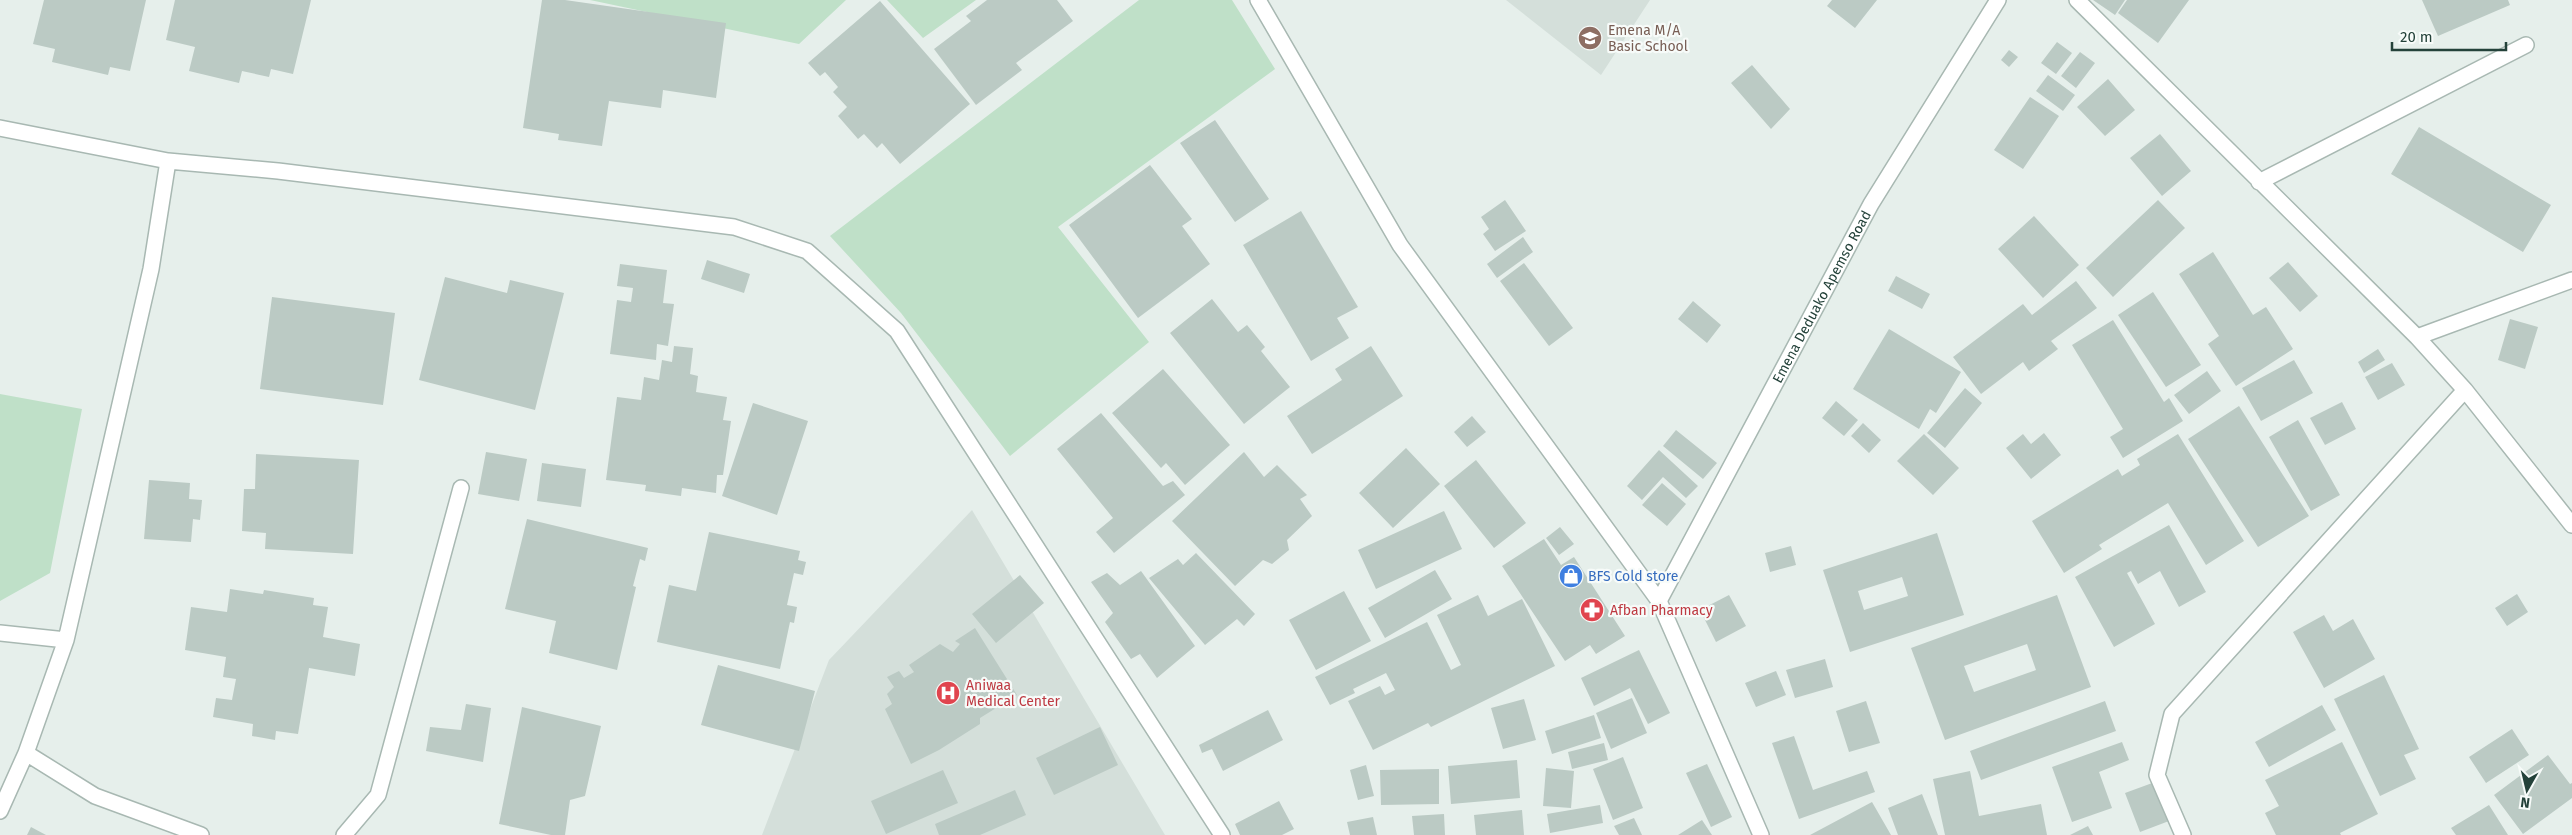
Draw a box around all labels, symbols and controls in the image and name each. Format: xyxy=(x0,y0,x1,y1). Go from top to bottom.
scale bar xyxy=(2392,20,2506,52)
place label: Emena M/A Basic School xyxy=(1608,22,1688,55)
school or university icon: Emena M/A Basic School xyxy=(1577,25,1603,51)
text: 20 m xyxy=(2400,28,2433,46)
street label: Emena Deduako Apemso Road xyxy=(1769,207,1874,386)
shop icon: BFS Cold store xyxy=(1558,563,1584,589)
place label: BFS Cold store xyxy=(1588,568,1678,585)
pharmacy icon: Afban Pharmacy xyxy=(1579,597,1605,623)
place label: Afban Pharmacy xyxy=(1610,602,1713,619)
place label: Aniwaa Medical Center xyxy=(966,677,1061,710)
hospital icon: Aniwaa Medical Center xyxy=(935,680,961,706)
north arrow xyxy=(2502,765,2552,815)
text: N xyxy=(2519,793,2531,811)

